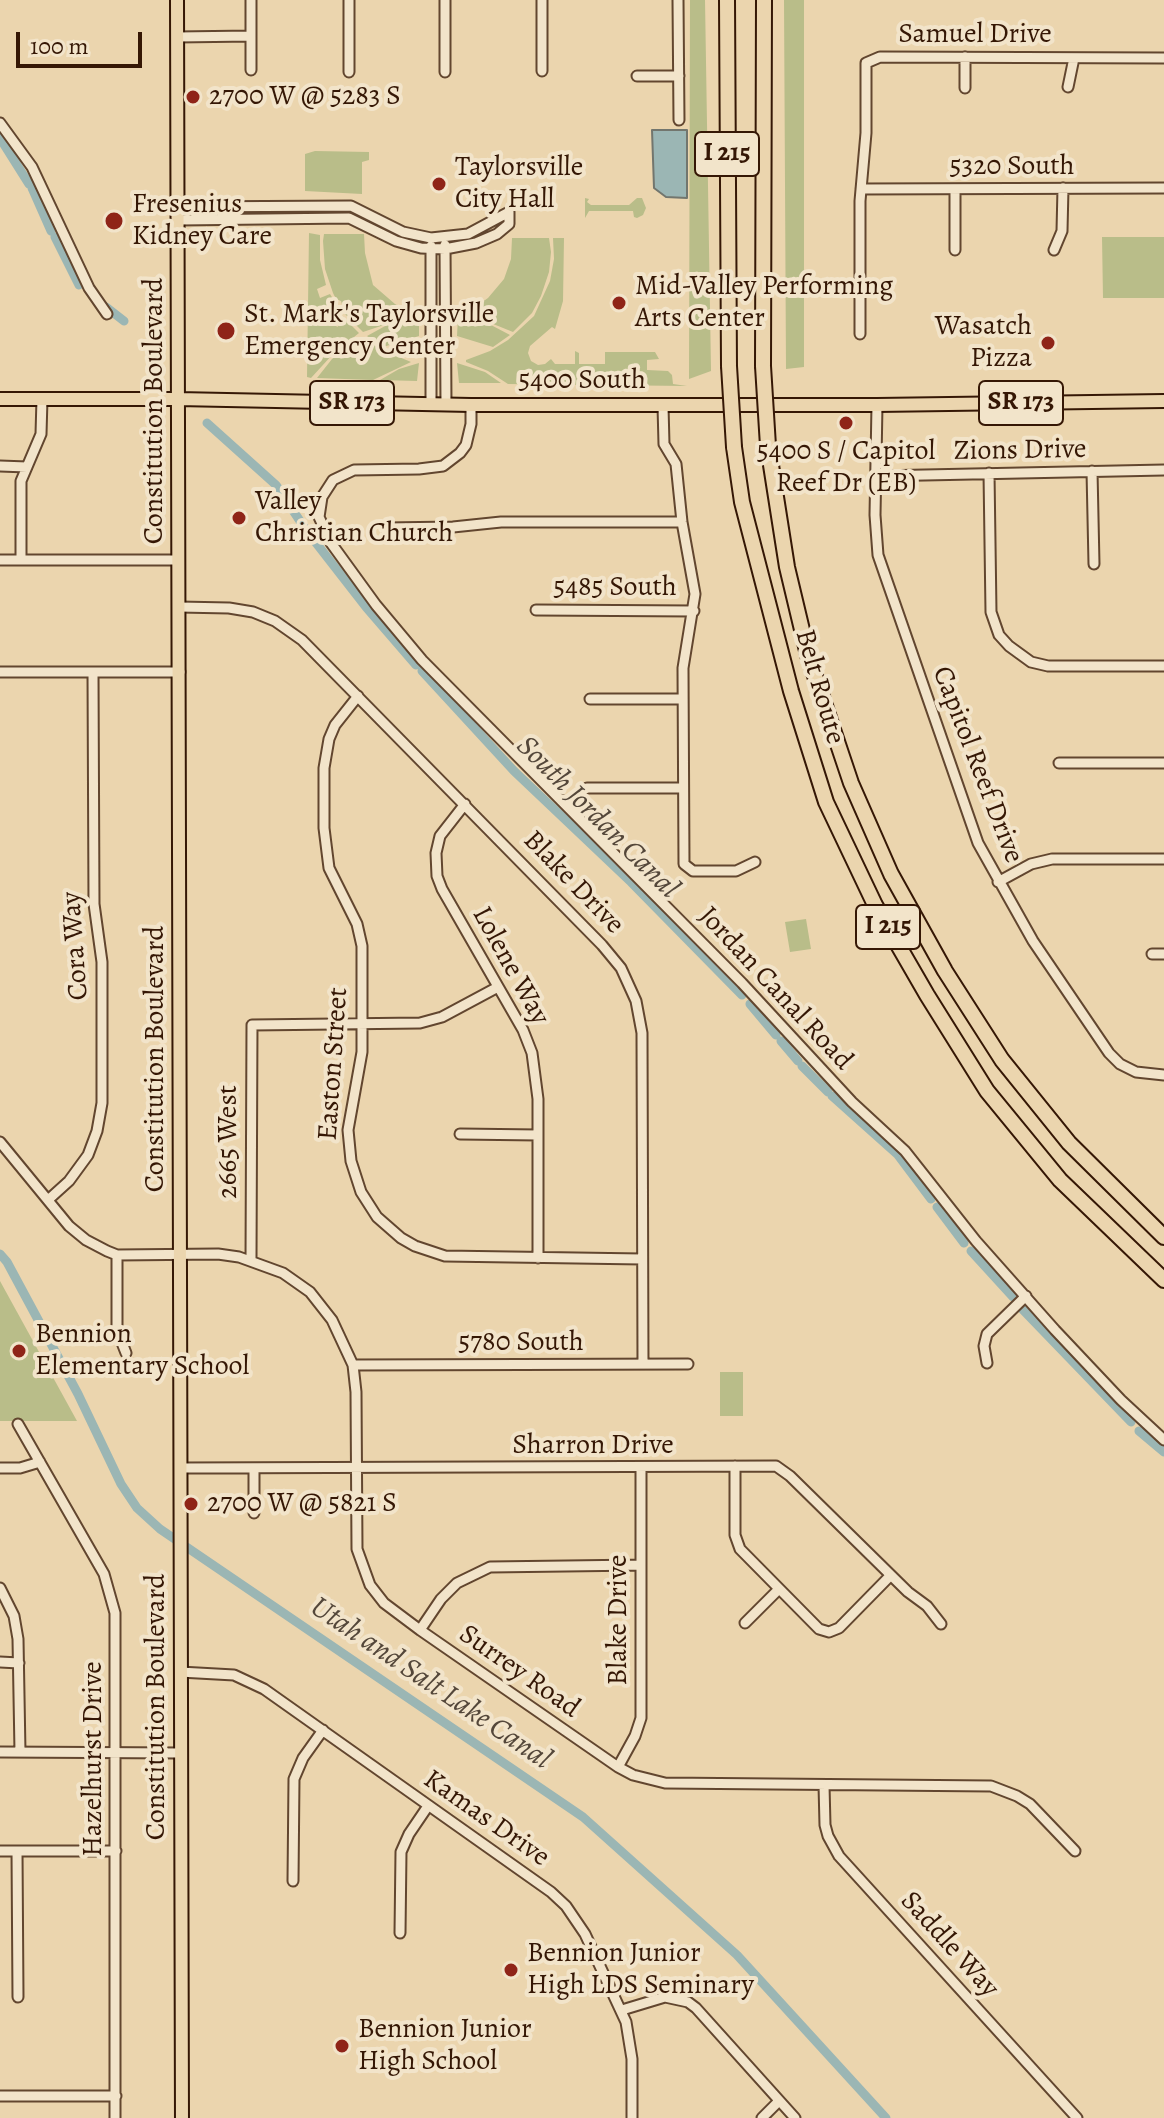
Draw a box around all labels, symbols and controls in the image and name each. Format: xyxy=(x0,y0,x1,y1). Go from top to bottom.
scale bar xyxy=(20,16,146,66)
street label: Samuel Drive xyxy=(898,18,1052,52)
text: 100 m xyxy=(30,30,89,62)
place label: 2700 W @ 5283 S xyxy=(209,80,401,114)
marker: 2700 W @ 5283 S xyxy=(184,88,202,106)
road number: I 215 xyxy=(695,132,759,176)
street label: 5320 South xyxy=(949,150,1075,184)
place label: Taylorsville City Hall xyxy=(455,151,583,217)
marker: Taylorsville City Hall xyxy=(430,175,448,193)
place label: Fresenius Kidney Care xyxy=(132,188,272,254)
marker: Fresenius Kidney Care xyxy=(103,210,125,232)
place label: Mid-Valley Performing Arts Center xyxy=(635,270,893,336)
street label: Constitution Boulevard xyxy=(138,278,172,544)
marker: Mid-Valley Performing Arts Center xyxy=(610,294,628,312)
place label: St. Mark's Taylorsville Emergency Center xyxy=(244,298,494,364)
place label: Wasatch Pizza xyxy=(935,310,1032,376)
marker: St. Mark's Taylorsville Emergency Center xyxy=(215,320,237,342)
marker: Wasatch Pizza xyxy=(1039,334,1057,352)
street label: 5400 South xyxy=(518,364,646,398)
road number: SR 173 xyxy=(310,381,394,425)
road number: SR 173 xyxy=(979,381,1063,425)
marker: 5400 S / Capitol Reef Dr (EB) xyxy=(837,414,855,432)
street label: Zions Drive xyxy=(953,433,1087,469)
place label: 5400 S / Capitol Reef Dr (EB) xyxy=(757,435,935,501)
place label: Valley Christian Church xyxy=(255,485,453,551)
marker: Valley Christian Church xyxy=(230,509,248,527)
street label: 5485 South xyxy=(553,571,677,605)
street label: Belt Route xyxy=(787,626,851,748)
street label: Capitol Reef Drive xyxy=(924,662,1030,868)
water label: South Jordan Canal xyxy=(508,729,686,907)
street label: Blake Drive xyxy=(515,824,631,942)
street label: Cora Way xyxy=(55,891,97,1001)
street label: Jordan Canal Road xyxy=(691,900,859,1078)
street label: Lolene Way xyxy=(464,901,556,1031)
road number: I 215 xyxy=(856,905,920,949)
street label: Constitution Boulevard xyxy=(139,926,173,1192)
street label: Easton Street xyxy=(312,986,356,1142)
street label: 2665 West xyxy=(212,1085,246,1199)
place label: Bennion Elementary School xyxy=(35,1318,249,1384)
street label: 5780 South xyxy=(458,1326,584,1360)
marker: Bennion Elementary School xyxy=(10,1342,28,1360)
street label: Sharron Drive xyxy=(512,1429,674,1463)
place label: 2700 W @ 5821 S xyxy=(207,1487,397,1521)
marker: 2700 W @ 5821 S xyxy=(182,1495,200,1513)
street label: Blake Drive xyxy=(602,1555,636,1685)
street label: Constitution Boulevard xyxy=(140,1574,174,1840)
water label: Utah and Salt Lake Canal xyxy=(303,1590,557,1778)
street label: Surrey Road xyxy=(452,1618,586,1726)
street label: Hazelhurst Drive xyxy=(77,1661,111,1857)
street label: Kamas Drive xyxy=(416,1763,556,1875)
street label: Saddle Way xyxy=(893,1885,1005,2005)
place label: Bennion Junior High LDS Seminary xyxy=(527,1937,754,2003)
marker: Bennion Junior High LDS Seminary xyxy=(502,1961,520,1979)
place label: Bennion Junior High School xyxy=(358,2013,532,2079)
marker: Bennion Junior High School xyxy=(333,2037,351,2055)

